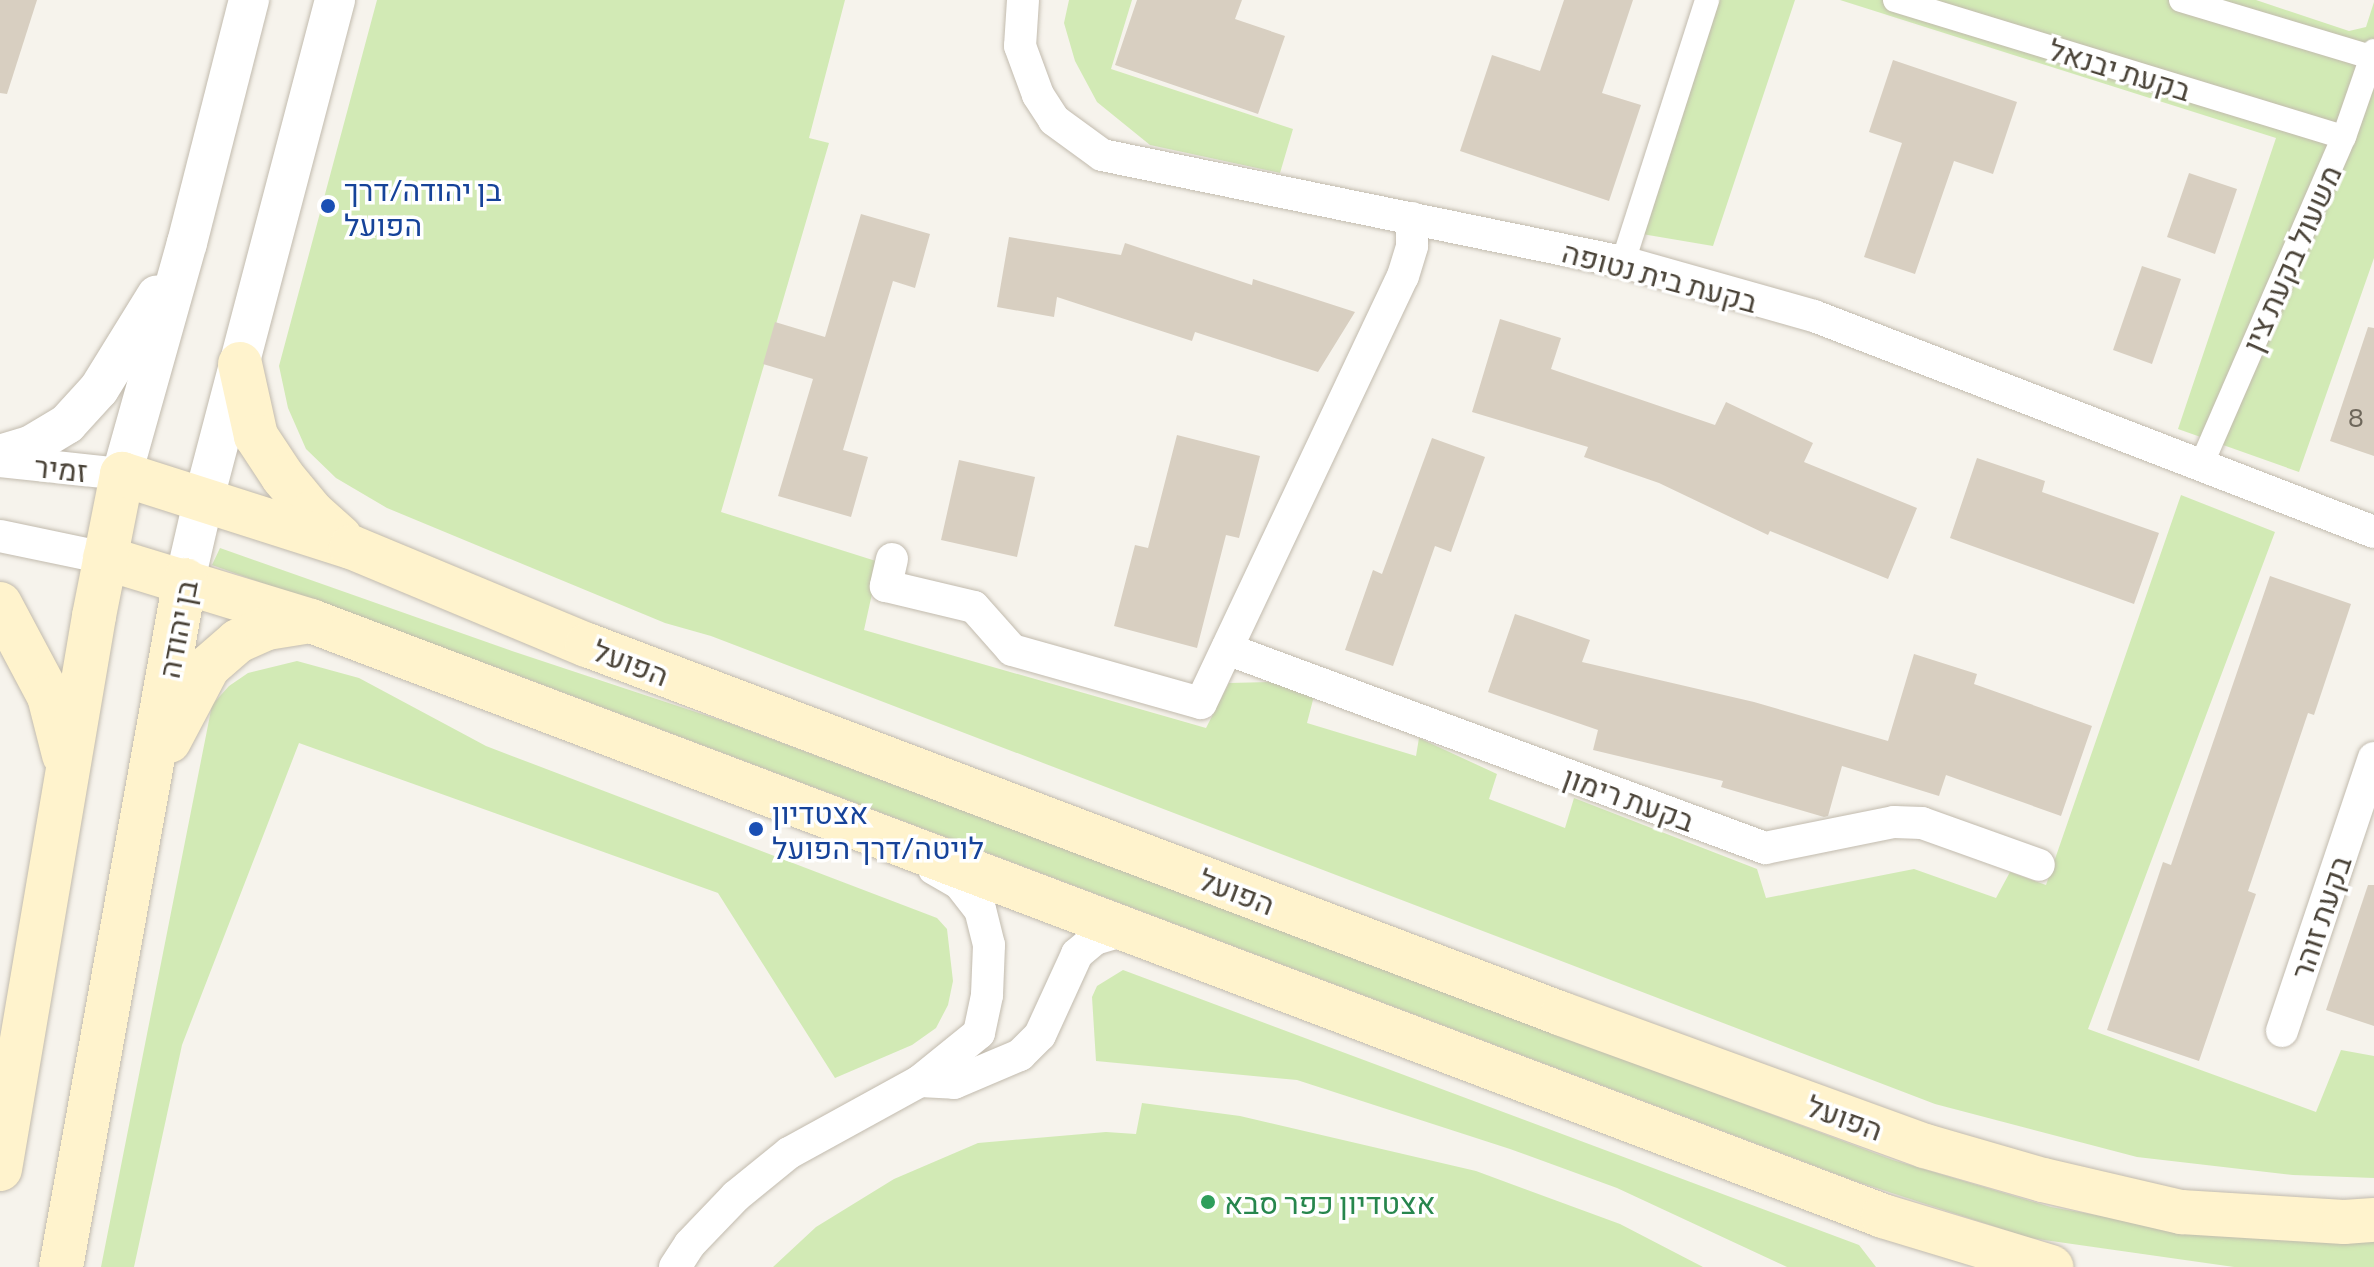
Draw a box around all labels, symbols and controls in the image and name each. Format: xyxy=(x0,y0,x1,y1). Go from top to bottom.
street label: בקעת יבנאל xyxy=(2045,30,2195,108)
street label: משעול בקעת צין xyxy=(2234,159,2348,357)
place label: בן יהודה/דרך הפועל xyxy=(344,171,502,242)
marker: בן יהודה/דרך הפועל xyxy=(319,197,337,215)
street label: בקעת בית נטופה xyxy=(1559,233,1761,319)
house number: 8 xyxy=(2348,401,2364,433)
street label: זמיר xyxy=(33,447,89,489)
street label: בן יהודה xyxy=(150,577,204,681)
street label: הפועל xyxy=(588,631,674,693)
street label: בקעת רימון xyxy=(1559,758,1699,838)
place label: אצטדיון לויטה/דרך הפועל xyxy=(772,794,984,864)
marker: אצטדיון לויטה/דרך הפועל xyxy=(747,820,765,838)
street label: בקעת זוהר xyxy=(2282,851,2358,983)
street label: הפועל xyxy=(1194,860,1280,922)
street label: הפועל xyxy=(1802,1087,1888,1147)
place label: אצטדיון כפר סבא xyxy=(1224,1184,1436,1220)
marker: אצטדיון כפר סבא xyxy=(1199,1193,1217,1211)

